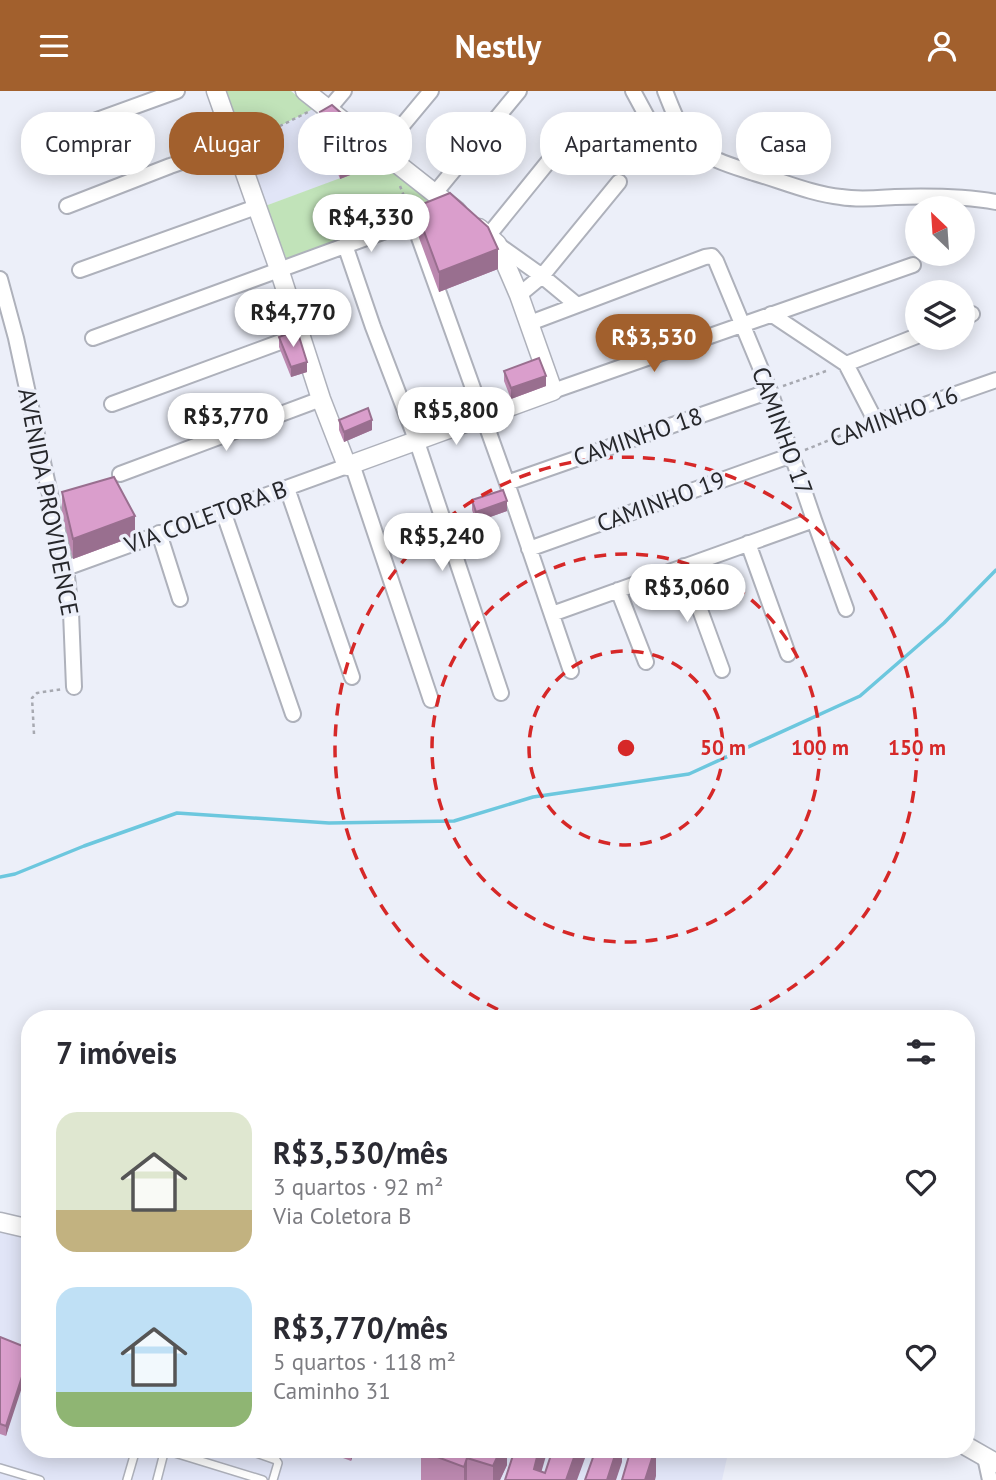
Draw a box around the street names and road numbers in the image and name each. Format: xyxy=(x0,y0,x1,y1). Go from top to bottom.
street label: CAMINHO 17 xyxy=(745,362,820,499)
street label: CAMINHO 16 xyxy=(825,379,962,454)
street label: AVENIDA PROVIDENCE xyxy=(11,385,86,618)
street label: CAMINHO 18 xyxy=(569,400,706,473)
street label: CAMINHO 19 xyxy=(592,464,729,539)
street label: VIA COLETORA B xyxy=(119,473,291,561)

